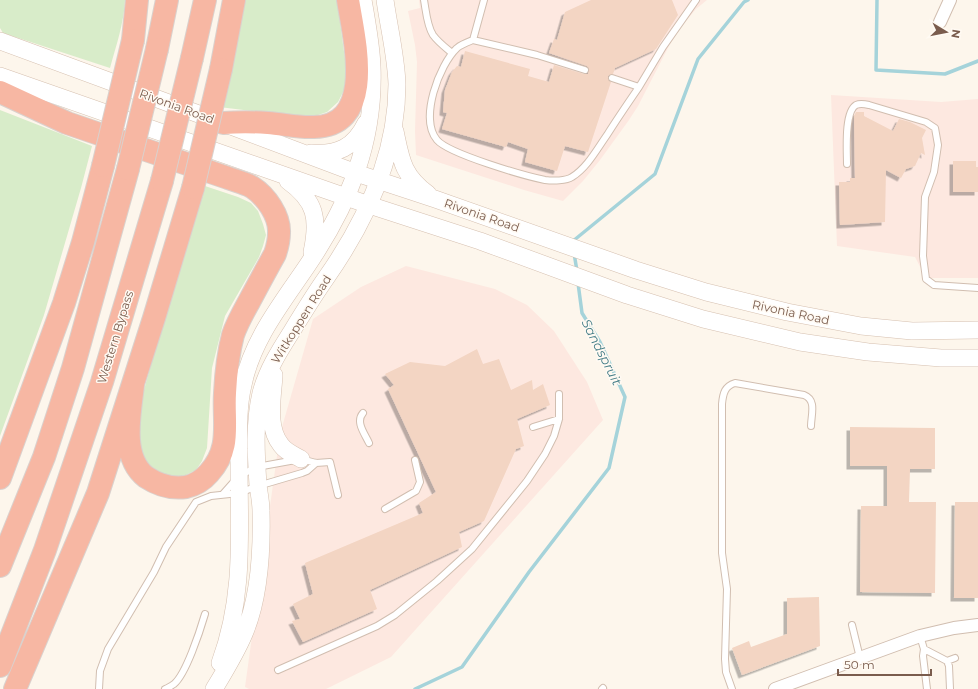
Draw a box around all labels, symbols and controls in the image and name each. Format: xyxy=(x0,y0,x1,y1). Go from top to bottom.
north arrow xyxy=(926,12,966,52)
text: N xyxy=(948,28,964,39)
street label: Rivonia Road xyxy=(137,85,217,127)
street label: Rivonia Road xyxy=(442,195,522,235)
street label: Witkoppen Road xyxy=(268,272,334,366)
street label: Western Bypass xyxy=(94,289,136,385)
street label: Rivonia Road xyxy=(751,296,831,328)
water label: Sandspruit xyxy=(578,316,626,388)
scale bar xyxy=(838,651,931,677)
text: 50 m xyxy=(844,657,875,672)

